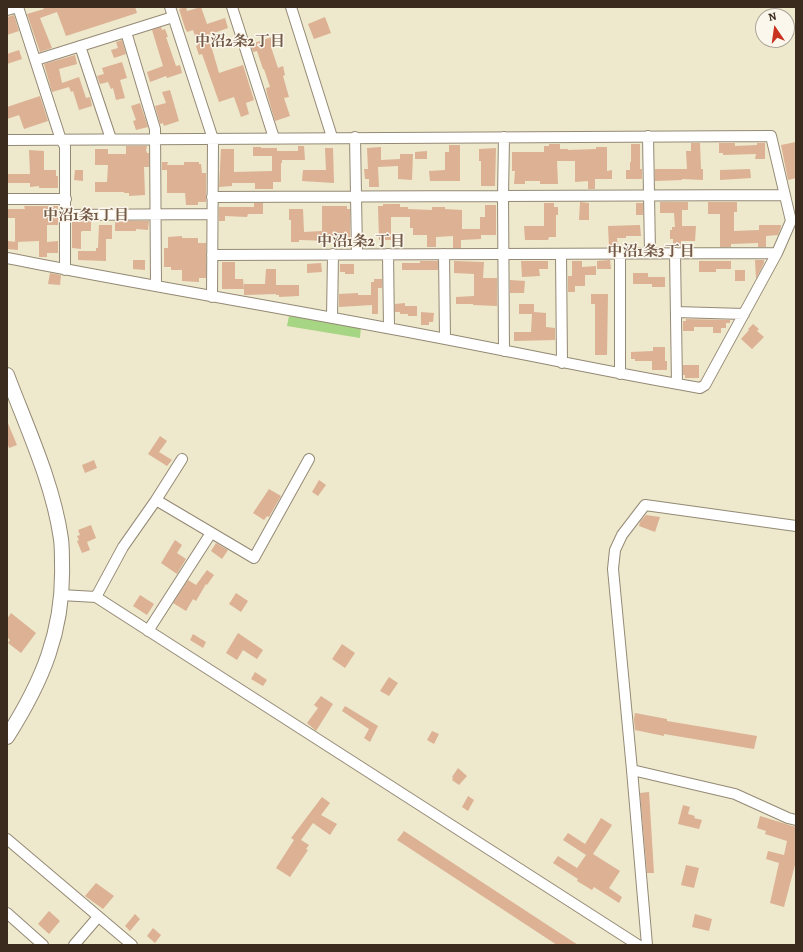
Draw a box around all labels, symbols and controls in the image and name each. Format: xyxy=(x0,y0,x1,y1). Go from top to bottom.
north arrow xyxy=(755,8,795,48)
text: N xyxy=(767,9,778,25)
district label: 中沼2条2丁目 xyxy=(195,33,285,51)
district label: 中沼1条1丁目 xyxy=(43,207,129,225)
district label: 中沼1条2丁目 xyxy=(317,233,405,251)
district label: 中沼1条3丁目 xyxy=(608,243,694,261)

